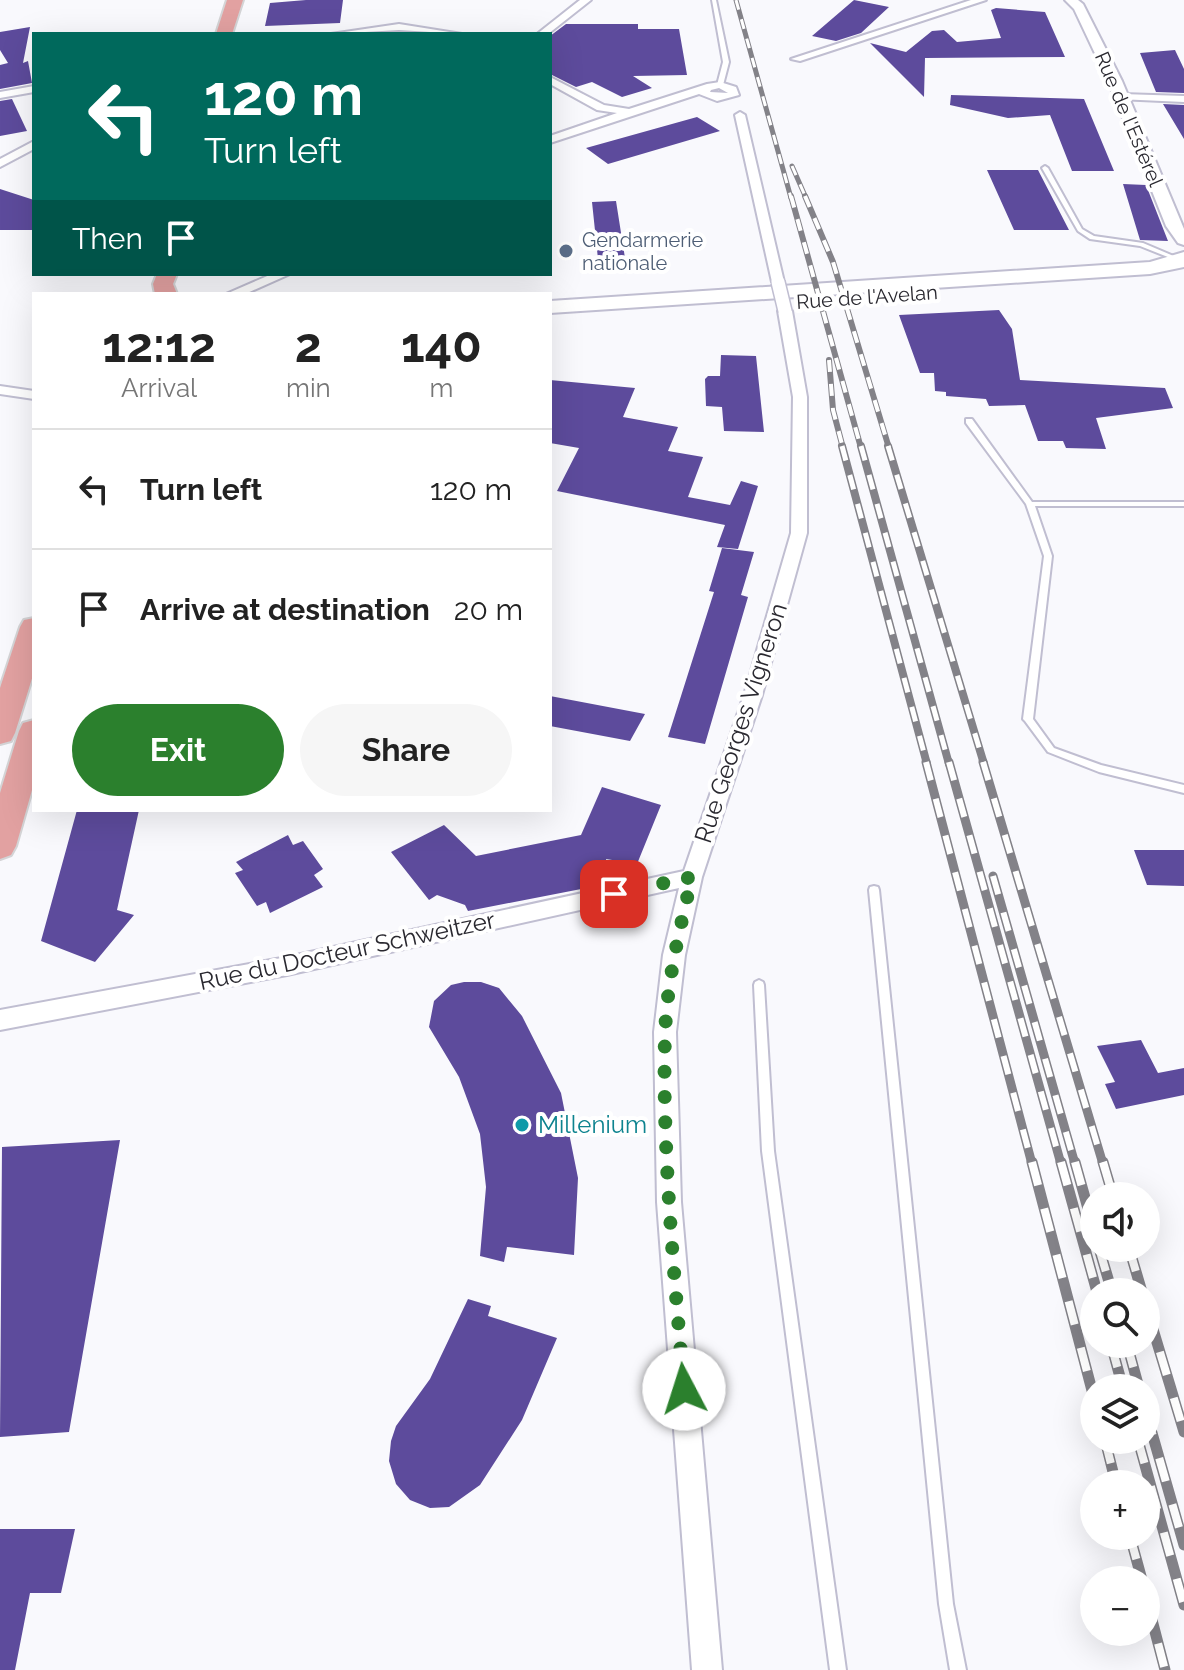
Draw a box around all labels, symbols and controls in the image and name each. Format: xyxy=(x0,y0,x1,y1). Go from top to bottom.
street label: Rue de l'Estérel xyxy=(1090,48,1168,190)
text: 120 m xyxy=(204,62,363,128)
icon: left xyxy=(72,64,176,168)
text: Turn left xyxy=(204,129,342,171)
icon: arrive xyxy=(159,216,203,260)
text: Then xyxy=(72,221,143,256)
place label: Gendarmerie nationale xyxy=(582,228,704,275)
marker: Gendarmerie nationale xyxy=(557,242,575,260)
street label: Rue de l'Avelan xyxy=(796,280,938,314)
text: 12:12 xyxy=(102,317,216,373)
text: 2 xyxy=(295,317,322,373)
text: 140 xyxy=(401,317,482,373)
text: Arrival xyxy=(121,373,197,403)
text: min xyxy=(286,373,331,403)
text: m xyxy=(429,373,453,403)
icon: left xyxy=(72,467,116,511)
text: Turn left xyxy=(140,472,262,507)
text: 120 m xyxy=(430,472,512,507)
icon: arrive xyxy=(72,587,116,631)
text: Arrive at destination xyxy=(140,592,430,627)
text: 20 m xyxy=(454,592,523,627)
street label: Rue Georges Vigneron xyxy=(688,599,793,846)
button: Exit xyxy=(72,704,284,796)
button: Share xyxy=(300,704,512,796)
pin xyxy=(580,860,648,928)
icon: arrive xyxy=(592,872,636,916)
street label: Rue du Docteur Schweitzer xyxy=(196,905,498,996)
place label: Millenium xyxy=(538,1110,647,1139)
marker: Millenium xyxy=(513,1116,531,1134)
map controls xyxy=(1080,1182,1160,1646)
button: sound xyxy=(1080,1182,1160,1262)
button: search xyxy=(1080,1278,1160,1358)
position arrow xyxy=(642,1347,726,1431)
button: layers xyxy=(1080,1374,1160,1454)
button: + xyxy=(1080,1470,1160,1550)
button: − xyxy=(1080,1566,1160,1646)

